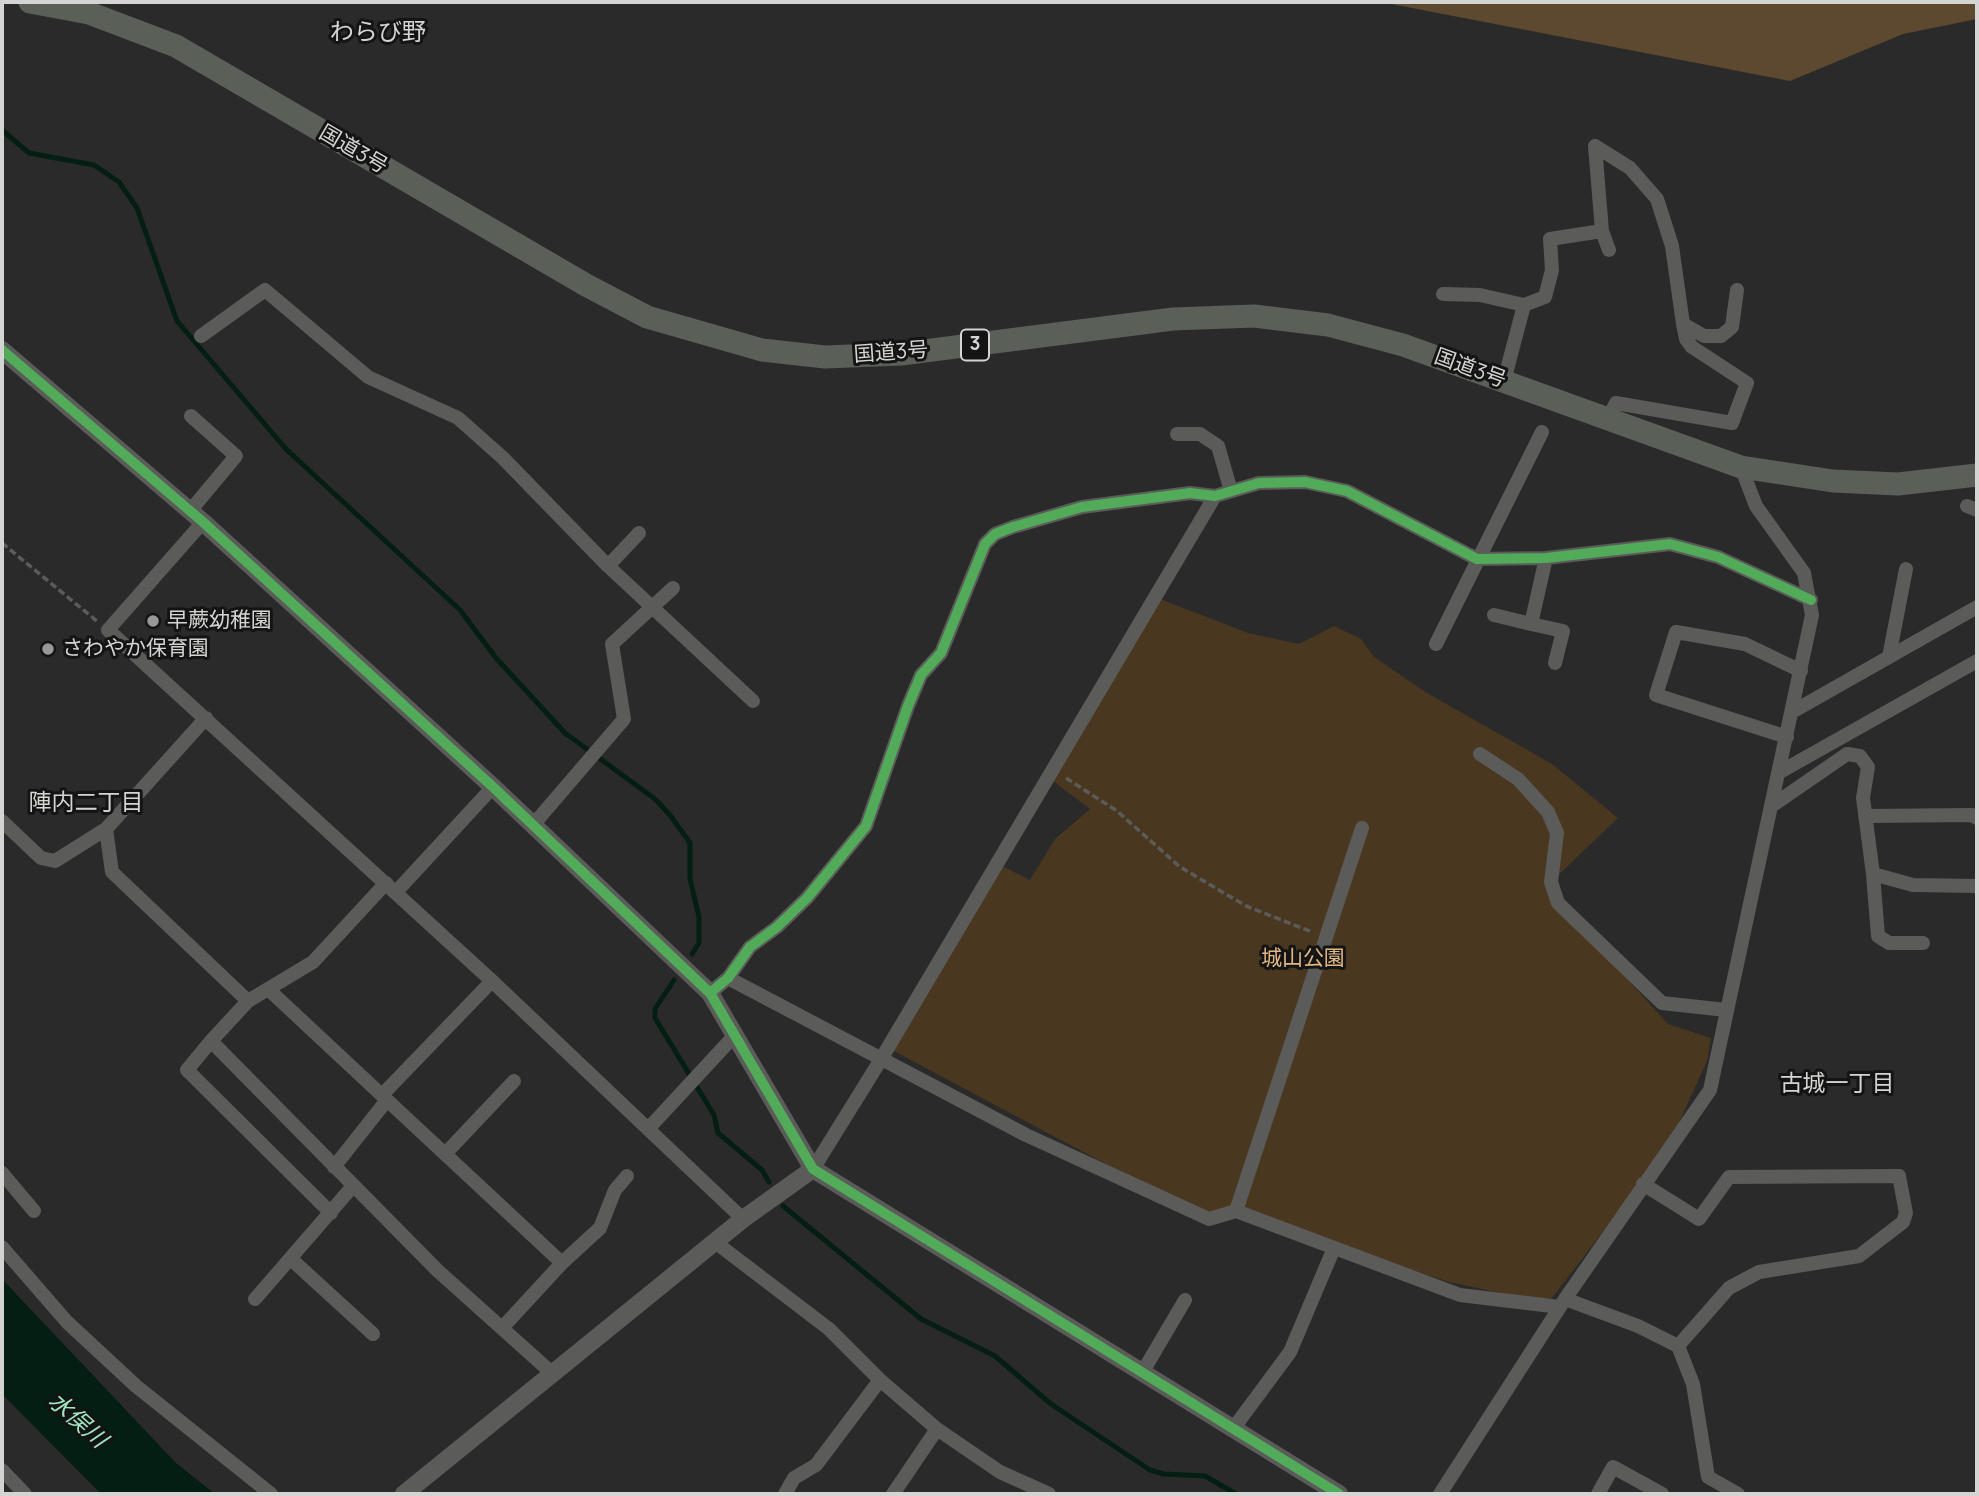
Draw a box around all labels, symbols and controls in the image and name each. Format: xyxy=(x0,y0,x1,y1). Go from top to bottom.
district label: わらび野 xyxy=(330,19,426,47)
street label: 国道3号 xyxy=(314,120,392,180)
road number: 3 xyxy=(961,330,989,360)
street label: 国道3号 xyxy=(853,338,929,368)
street label: 国道3号 xyxy=(1431,344,1509,394)
place label: 早蕨幼稚園 xyxy=(167,608,272,634)
marker: 早蕨幼稚園 xyxy=(145,613,161,629)
place label: さわやか保育園 xyxy=(62,636,209,662)
marker: さわやか保育園 xyxy=(40,641,56,657)
district label: 陣内二丁目 xyxy=(29,790,143,818)
park label: 城山公園 xyxy=(1261,946,1345,972)
district label: 古城一丁目 xyxy=(1780,1071,1894,1099)
water label: 水俣川 xyxy=(42,1388,112,1454)

